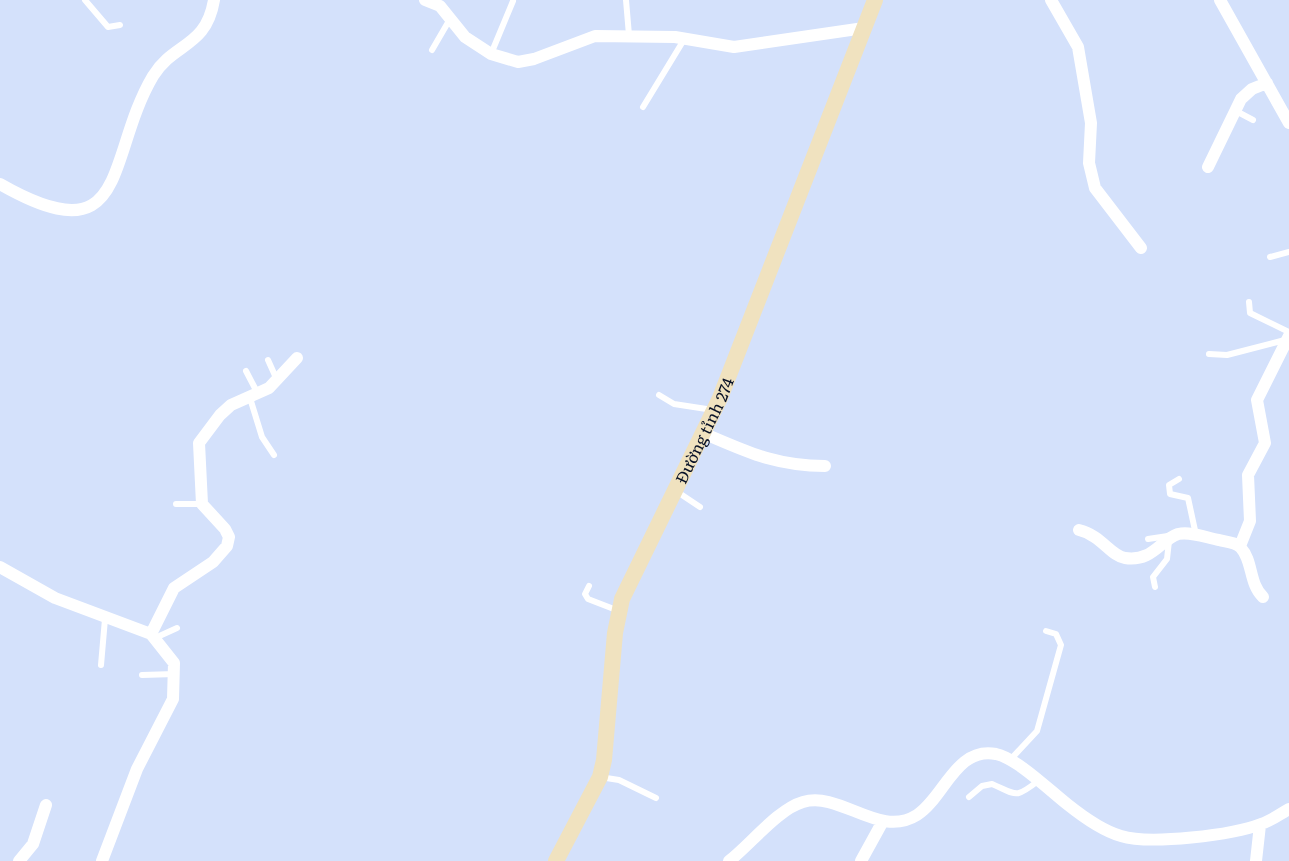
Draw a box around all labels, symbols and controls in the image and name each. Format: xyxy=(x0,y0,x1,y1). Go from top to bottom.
street label: Đường tỉnh 274 xyxy=(668,373,739,487)

